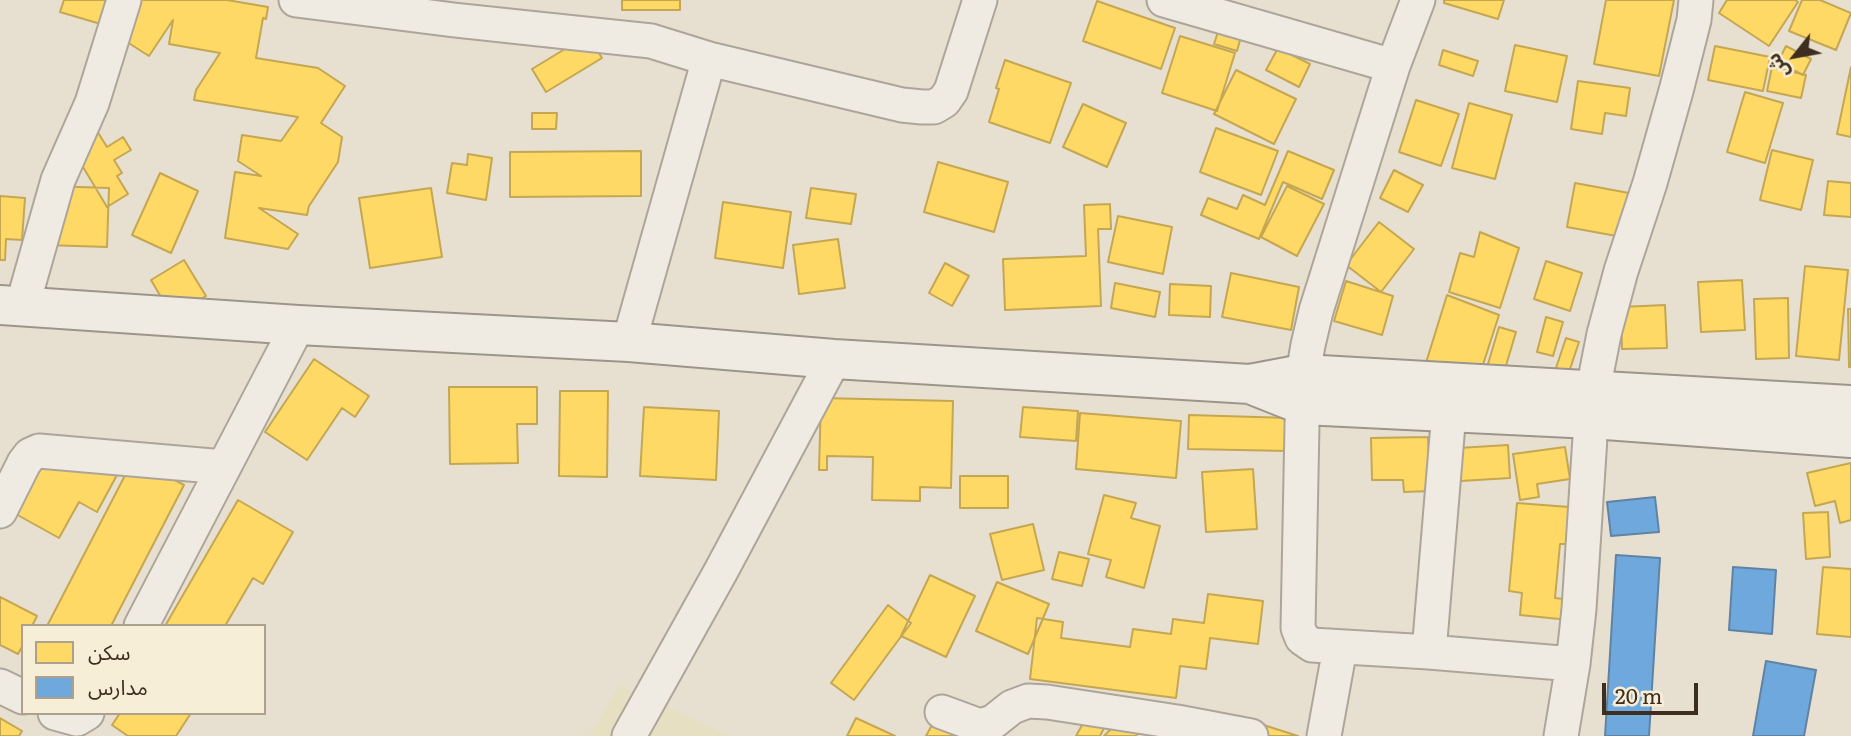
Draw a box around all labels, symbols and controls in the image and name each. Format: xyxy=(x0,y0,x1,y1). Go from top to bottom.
north arrow xyxy=(1760,21,1830,91)
text: ش xyxy=(1758,48,1796,85)
legend xyxy=(21,624,266,715)
text: سكن xyxy=(88,635,130,666)
text: مدارس xyxy=(88,670,148,701)
scale bar xyxy=(1606,670,1702,714)
text: 20 m xyxy=(1615,679,1662,710)

